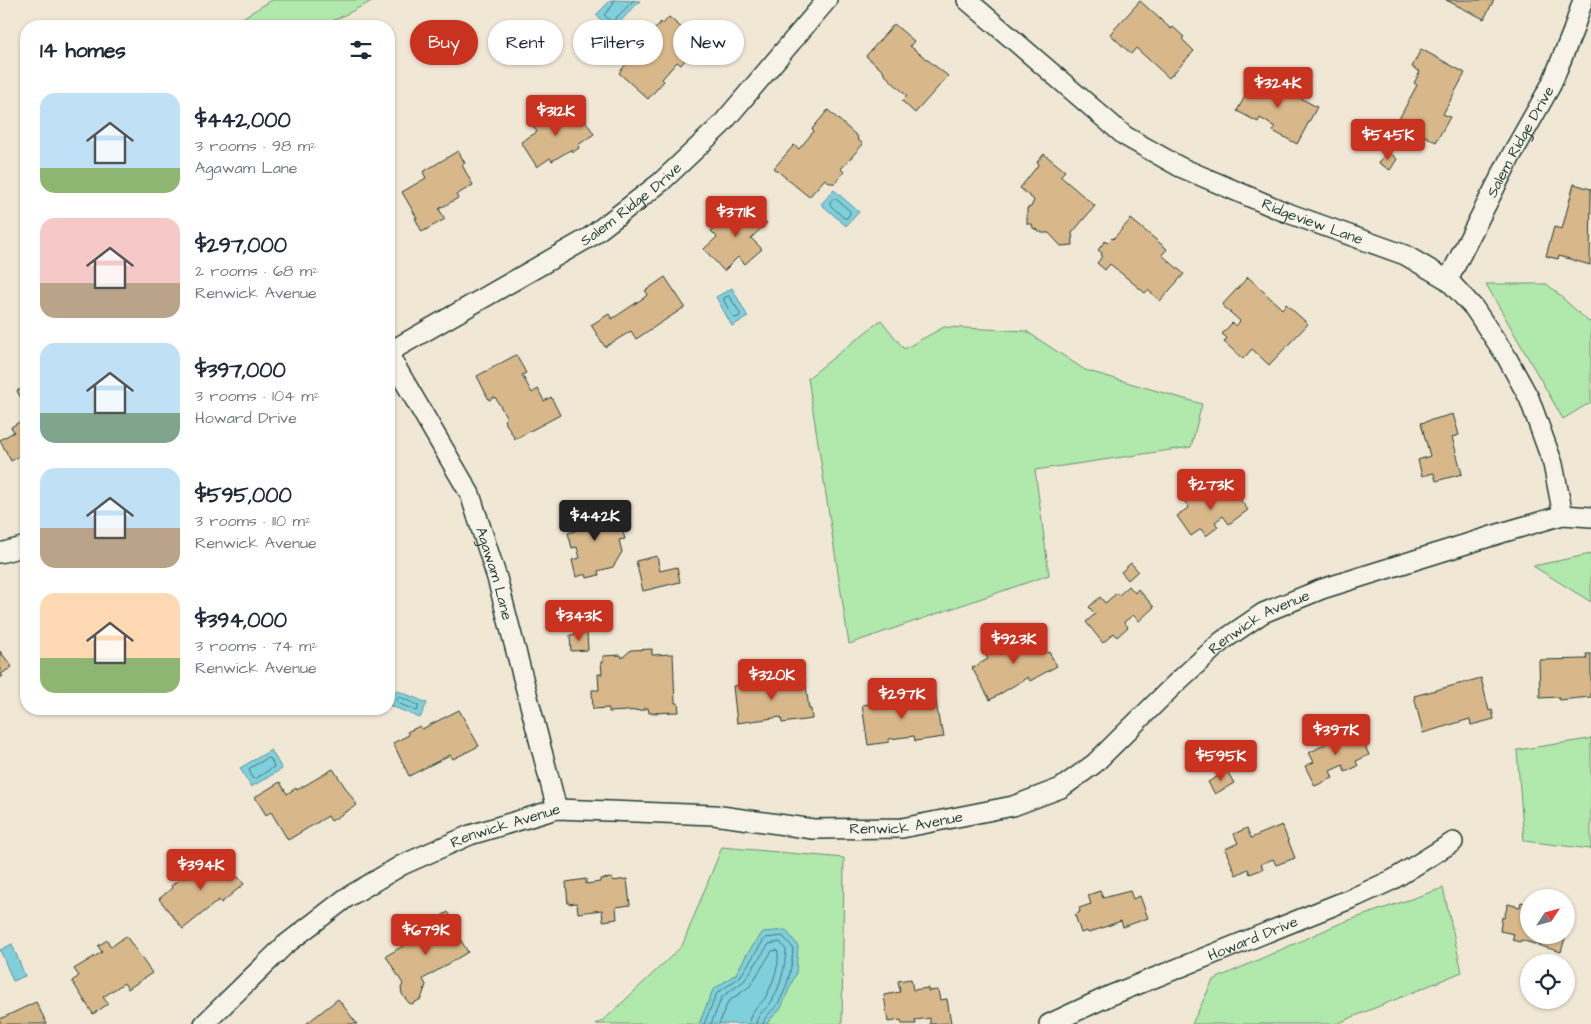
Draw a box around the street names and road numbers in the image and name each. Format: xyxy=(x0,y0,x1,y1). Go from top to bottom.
street label: Salem Ridge Drive xyxy=(1482,82,1559,201)
street label: Salem Ridge Drive xyxy=(577,158,687,251)
street label: Ridgeview Lane xyxy=(1259,193,1366,250)
street label: Agawam Lane xyxy=(470,524,517,622)
street label: Renwick Avenue xyxy=(1204,585,1313,659)
street label: Renwick Avenue xyxy=(447,799,563,853)
street label: Renwick Avenue xyxy=(849,806,965,840)
street label: Howard Drive xyxy=(1205,911,1301,966)

